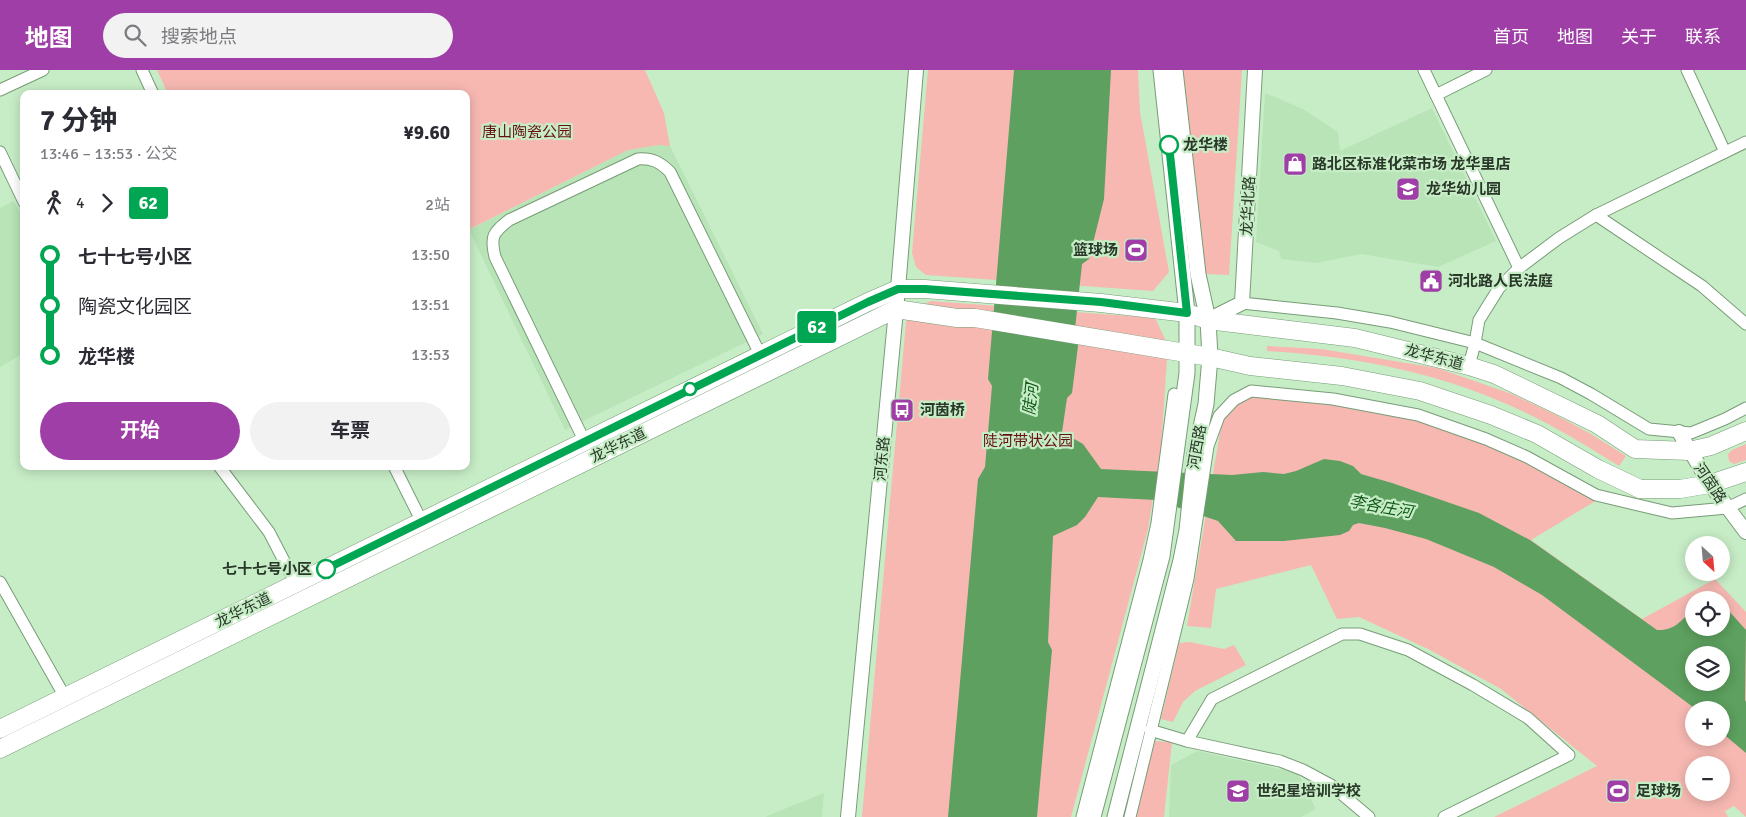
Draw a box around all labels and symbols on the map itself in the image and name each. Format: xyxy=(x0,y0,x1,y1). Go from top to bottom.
park label: 唐山陶瓷公园 xyxy=(482,123,572,141)
marker: 龙华楼 xyxy=(1159,135,1179,155)
place label: 龙华楼 xyxy=(1183,136,1228,154)
shop icon: 路北区标准化菜市场 龙华里店 xyxy=(1282,151,1308,177)
place label: 路北区标准化菜市场 龙华里店 xyxy=(1312,155,1510,173)
street label: 龙华北路 xyxy=(1237,176,1259,236)
school or university icon: 龙华幼儿园 xyxy=(1395,176,1421,202)
place label: 龙华幼儿园 xyxy=(1426,180,1501,198)
sports icon: 篮球场 xyxy=(1123,237,1149,263)
place label: 篮球场 xyxy=(1073,241,1118,259)
public building icon: 河北路人民法庭 xyxy=(1418,268,1444,294)
place label: 河北路人民法庭 xyxy=(1448,272,1553,290)
line badge: 62 xyxy=(794,311,840,343)
street label: 龙华东道 xyxy=(1403,341,1465,373)
water label: 陡河 xyxy=(1019,379,1043,416)
unlabelled marker xyxy=(683,382,697,396)
bus stop icon: 河茵桥 xyxy=(889,397,915,423)
place label: 河茵桥 xyxy=(920,401,965,419)
street label: 河西路 xyxy=(1184,423,1210,471)
street label: 龙华东道 xyxy=(587,424,649,466)
park label: 陡河带状公园 xyxy=(983,432,1073,450)
street label: 河东路 xyxy=(871,436,893,482)
street label: 河茵路 xyxy=(1690,459,1730,507)
water label: 李各庄河 xyxy=(1348,492,1417,523)
north arrow xyxy=(1685,536,1730,581)
marker: 七十七号小区 xyxy=(316,559,336,579)
place label: 七十七号小区 xyxy=(222,560,312,578)
street label: 龙华东道 xyxy=(212,589,274,631)
school or university icon: 世纪星培训学校 xyxy=(1225,778,1251,804)
sports icon: 足球场 xyxy=(1605,778,1631,804)
place label: 世纪星培训学校 xyxy=(1256,782,1361,800)
place label: 足球场 xyxy=(1636,782,1681,800)

